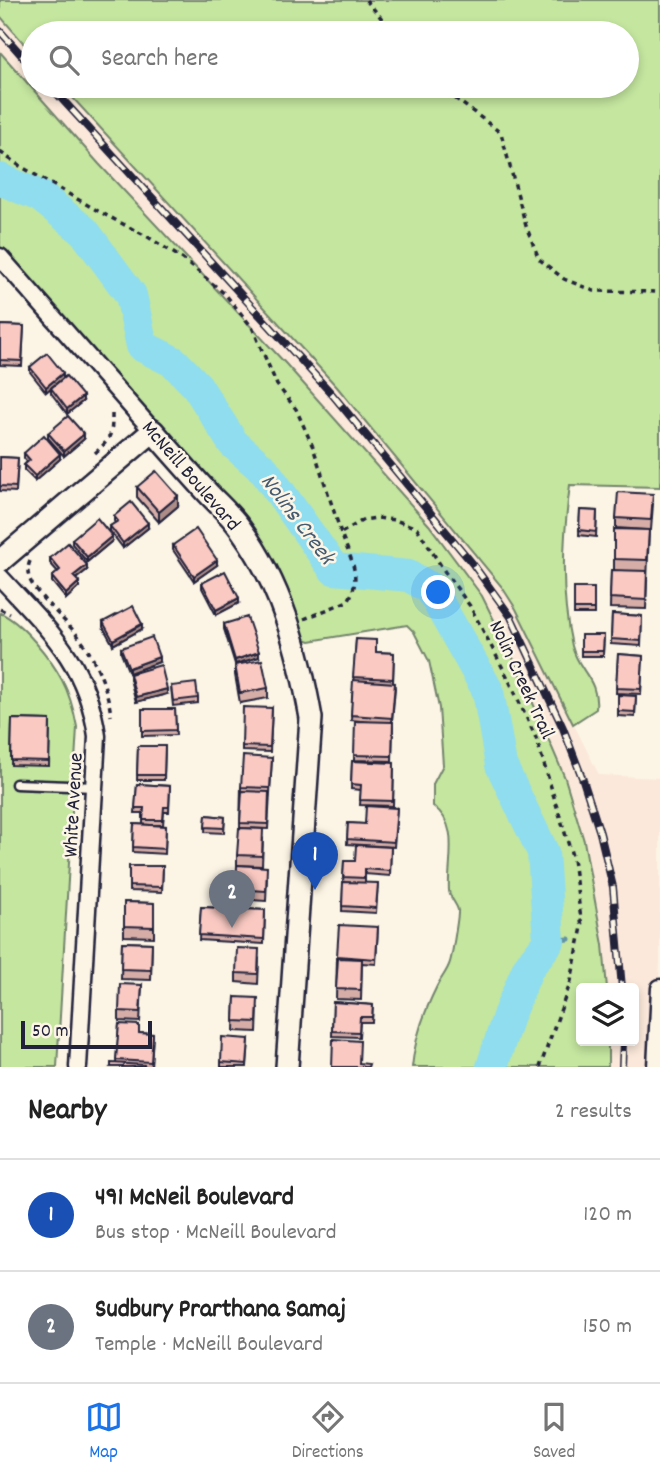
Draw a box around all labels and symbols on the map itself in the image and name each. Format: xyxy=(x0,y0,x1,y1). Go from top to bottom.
street label: McNeill Boulevard xyxy=(133,415,246,539)
water label: Nolins Creek xyxy=(251,468,343,575)
your location xyxy=(421,575,455,609)
street label: Nolin Creek Trail xyxy=(480,616,561,745)
street label: White Avenue xyxy=(57,752,93,858)
pin: 1 xyxy=(292,832,338,890)
pin: 2 xyxy=(209,870,255,928)
scale bar xyxy=(21,1018,152,1050)

